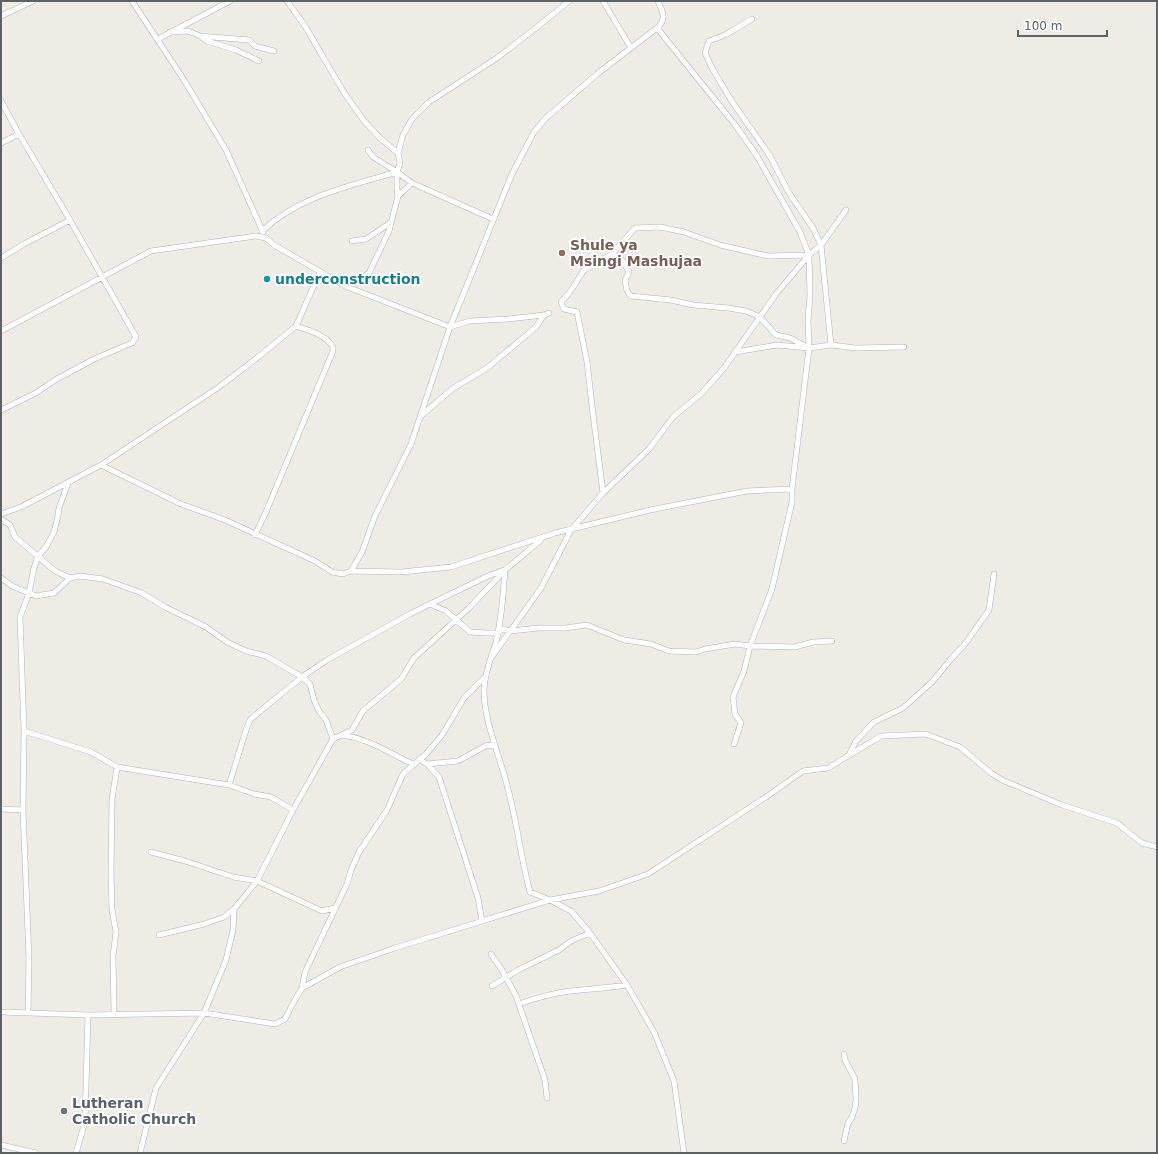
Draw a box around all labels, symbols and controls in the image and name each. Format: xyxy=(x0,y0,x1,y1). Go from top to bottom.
scale bar xyxy=(1018,12,1107,38)
text: 100 m xyxy=(1024,19,1062,33)
place label: Shule ya Msingi Mashujaa xyxy=(570,237,702,269)
marker: Shule ya Msingi Mashujaa xyxy=(557,248,567,258)
place label: underconstruction xyxy=(275,271,421,287)
marker: underconstruction xyxy=(262,274,272,284)
place label: Lutheran Catholic Church xyxy=(72,1095,196,1127)
marker: Lutheran Catholic Church xyxy=(59,1106,69,1116)

